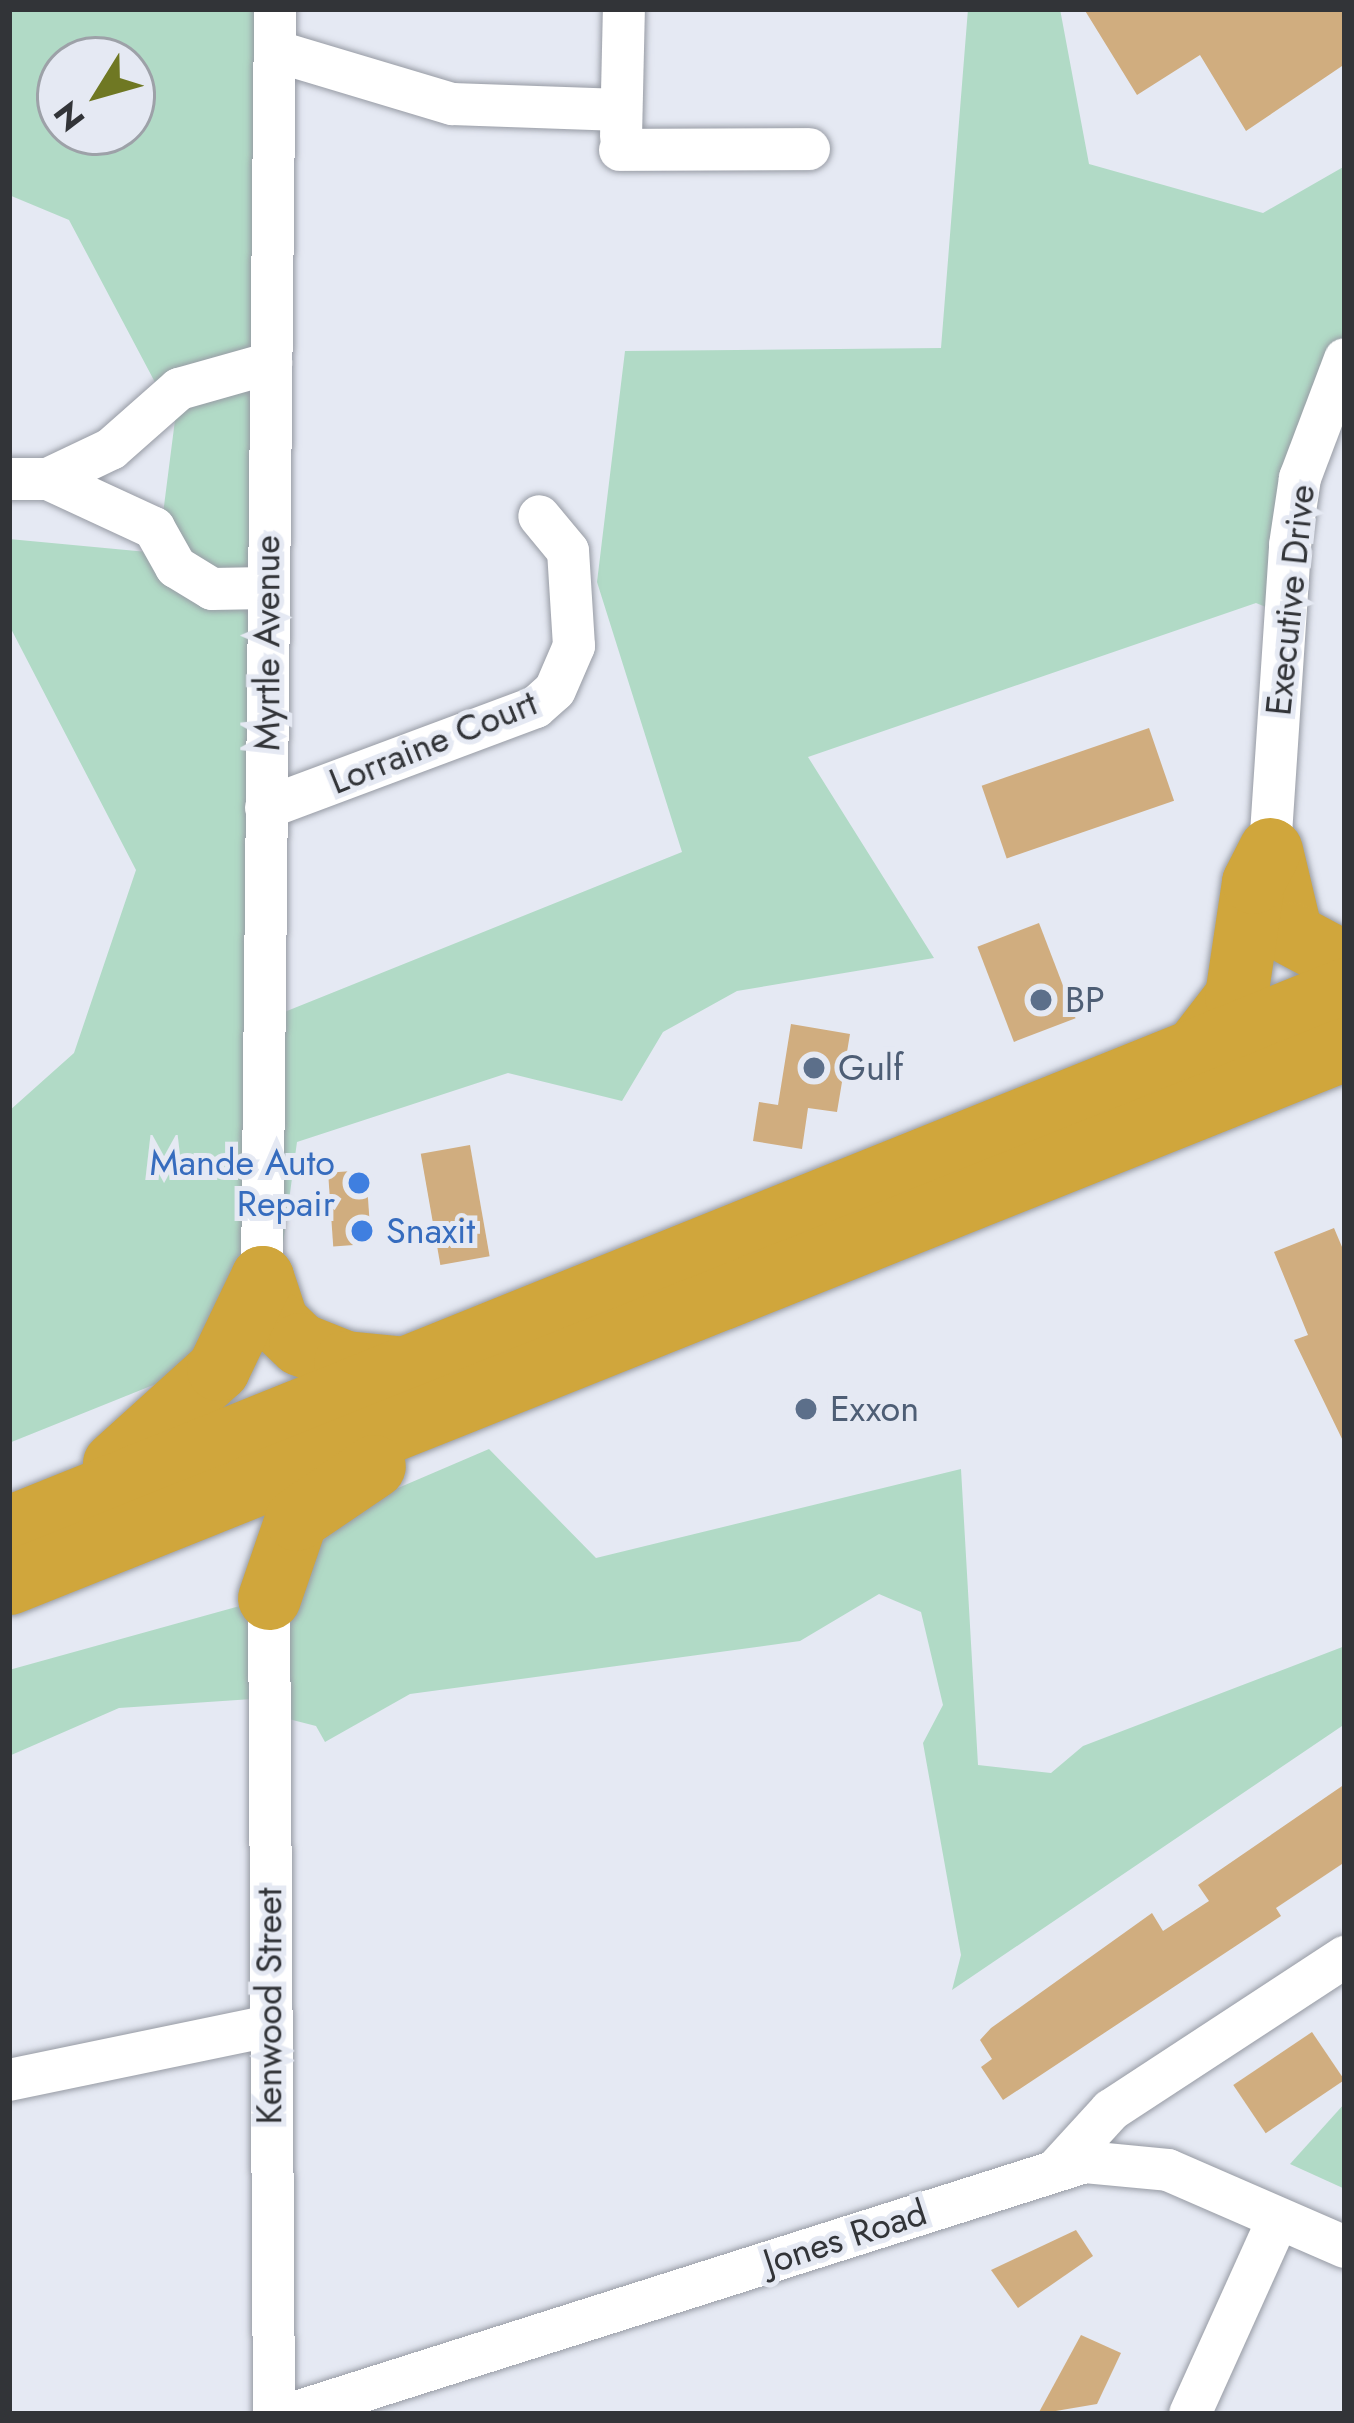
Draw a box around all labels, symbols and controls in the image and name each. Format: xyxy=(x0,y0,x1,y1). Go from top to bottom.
north arrow xyxy=(36,36,156,156)
text: N xyxy=(43,92,96,141)
street label: Executive Drive xyxy=(1256,483,1324,717)
street label: Myrtle Avenue xyxy=(245,535,289,751)
street label: Lorraine Court xyxy=(323,681,543,803)
place label: BP xyxy=(1065,978,1105,1022)
marker: BP xyxy=(1028,987,1054,1013)
place label: Gulf xyxy=(838,1046,903,1090)
marker: Gulf xyxy=(801,1055,827,1081)
place label: Mande Auto Repair xyxy=(150,1140,335,1225)
marker: Mande Auto Repair xyxy=(346,1170,372,1196)
place label: Snaxit xyxy=(386,1209,475,1253)
marker: Snaxit xyxy=(349,1218,375,1244)
place label: Exxon xyxy=(830,1387,919,1431)
marker: Exxon xyxy=(793,1396,819,1422)
street label: Kenwood Street xyxy=(247,1888,291,2124)
street label: Jones Road xyxy=(758,2190,932,2284)

